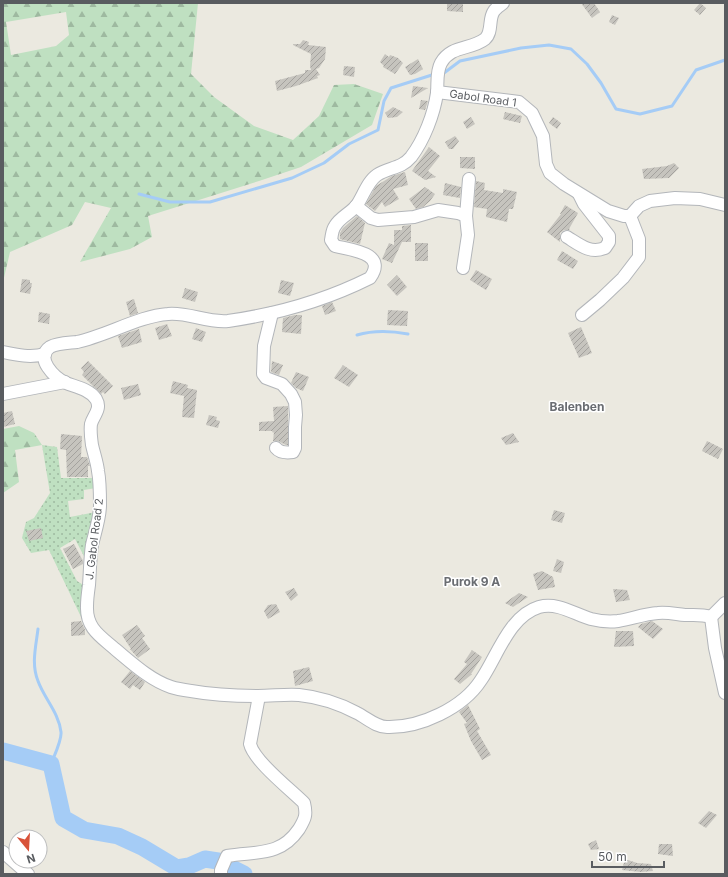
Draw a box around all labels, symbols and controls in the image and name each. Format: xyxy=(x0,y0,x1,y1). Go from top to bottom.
street label: Gabol Road 1 xyxy=(449,86,517,110)
district label: Balenben xyxy=(550,399,604,414)
street label: J. Gabol Road 2 xyxy=(82,497,106,581)
district label: Purok 9 A xyxy=(444,574,500,589)
north arrow xyxy=(8,829,48,869)
scale bar xyxy=(592,843,664,869)
text: 50 m xyxy=(598,849,627,864)
text: N xyxy=(25,851,37,866)

